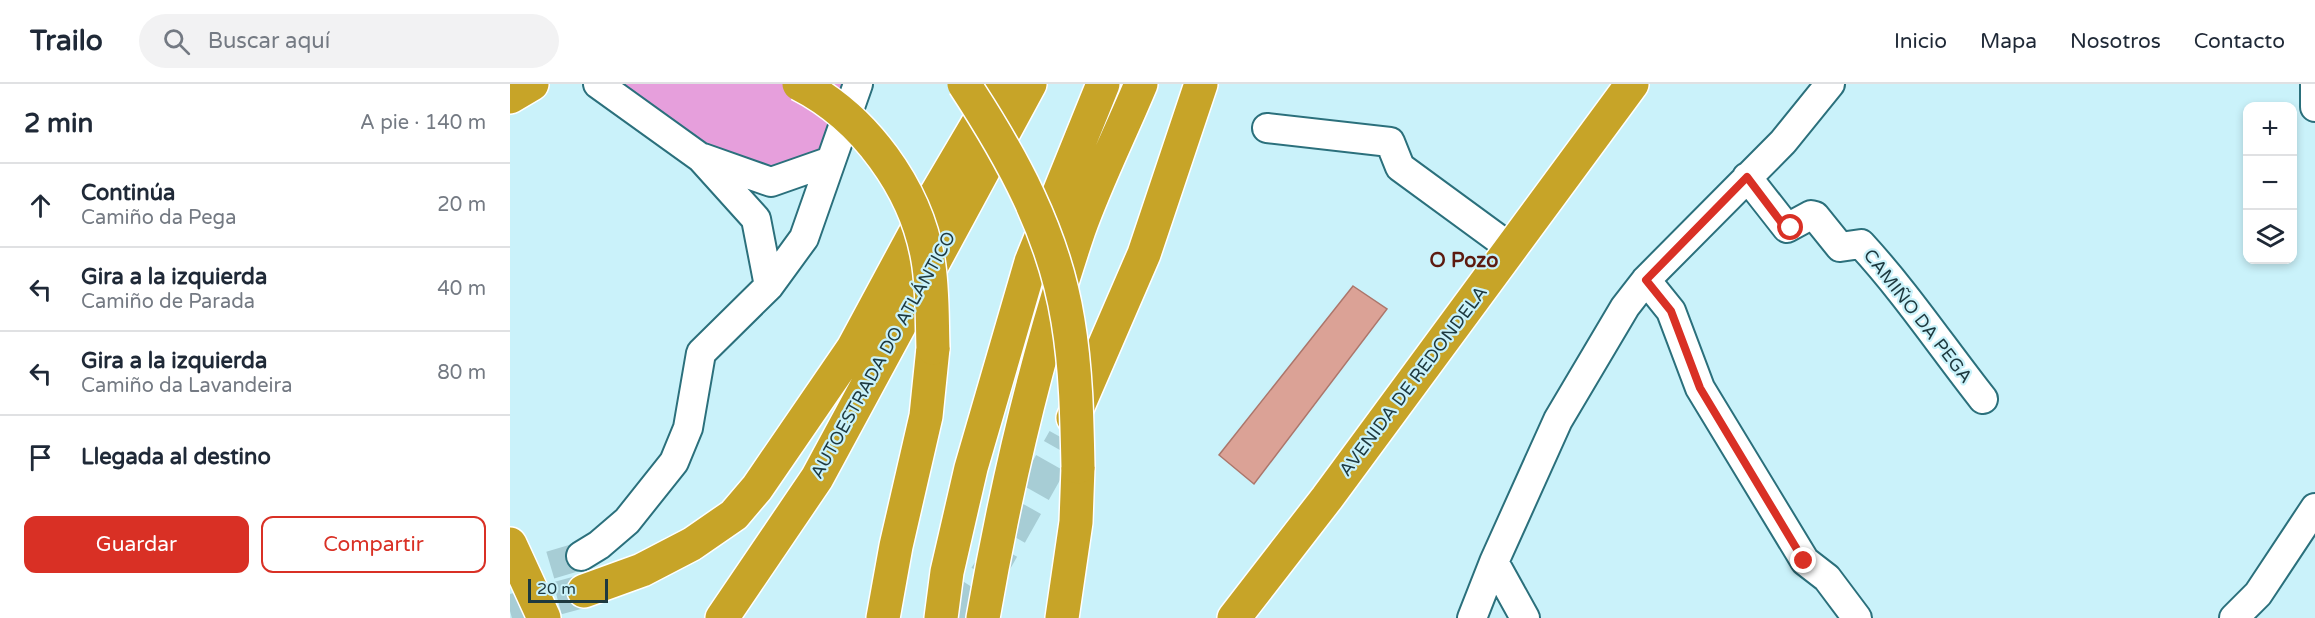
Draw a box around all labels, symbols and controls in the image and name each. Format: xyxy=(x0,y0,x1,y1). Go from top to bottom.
search box xyxy=(139,14,559,68)
text: Trailo xyxy=(30,24,103,58)
icon: search xyxy=(160,25,193,58)
text: Buscar aquí xyxy=(208,28,330,54)
text: Inicio xyxy=(1894,29,1947,54)
text: Mapa xyxy=(1980,29,2037,54)
text: Nosotros xyxy=(2070,29,2161,54)
text: Contacto xyxy=(2194,29,2285,54)
map controls xyxy=(2243,102,2297,264)
button: + xyxy=(2243,102,2297,156)
text: 2 min xyxy=(24,108,93,139)
text: A pie · 140 m xyxy=(360,111,486,135)
button: − xyxy=(2243,156,2297,210)
text: Continúa xyxy=(81,180,175,206)
icon: ahead xyxy=(24,189,57,222)
text: 20 m xyxy=(437,193,486,217)
text: Camiño da Pega xyxy=(81,206,236,230)
button: layers xyxy=(2243,210,2297,264)
route start xyxy=(1777,214,1803,240)
street label: AUTOESTRADA DO ATLÁNTICO xyxy=(806,228,960,482)
street label: CAMIÑO DA PEGA xyxy=(1859,245,1977,387)
district label: O Pozo xyxy=(1430,249,1498,273)
text: Gira a la izquierda xyxy=(81,264,267,290)
icon: left xyxy=(24,273,57,306)
text: 40 m xyxy=(437,277,486,301)
street label: AVENIDA DE REDONDELA xyxy=(1334,282,1492,480)
text: Camiño de Parada xyxy=(81,290,255,314)
text: Gira a la izquierda xyxy=(81,348,267,374)
icon: left xyxy=(24,357,57,390)
text: 80 m xyxy=(437,361,486,385)
text: Camiño da Lavandeira xyxy=(81,374,292,398)
icon: arrive xyxy=(24,441,57,474)
text: Llegada al destino xyxy=(81,444,271,470)
button: Guardar xyxy=(24,516,249,573)
button: Compartir xyxy=(261,516,486,573)
route end xyxy=(1790,547,1816,573)
scale bar xyxy=(528,576,608,604)
text: 20 m xyxy=(537,579,576,599)

